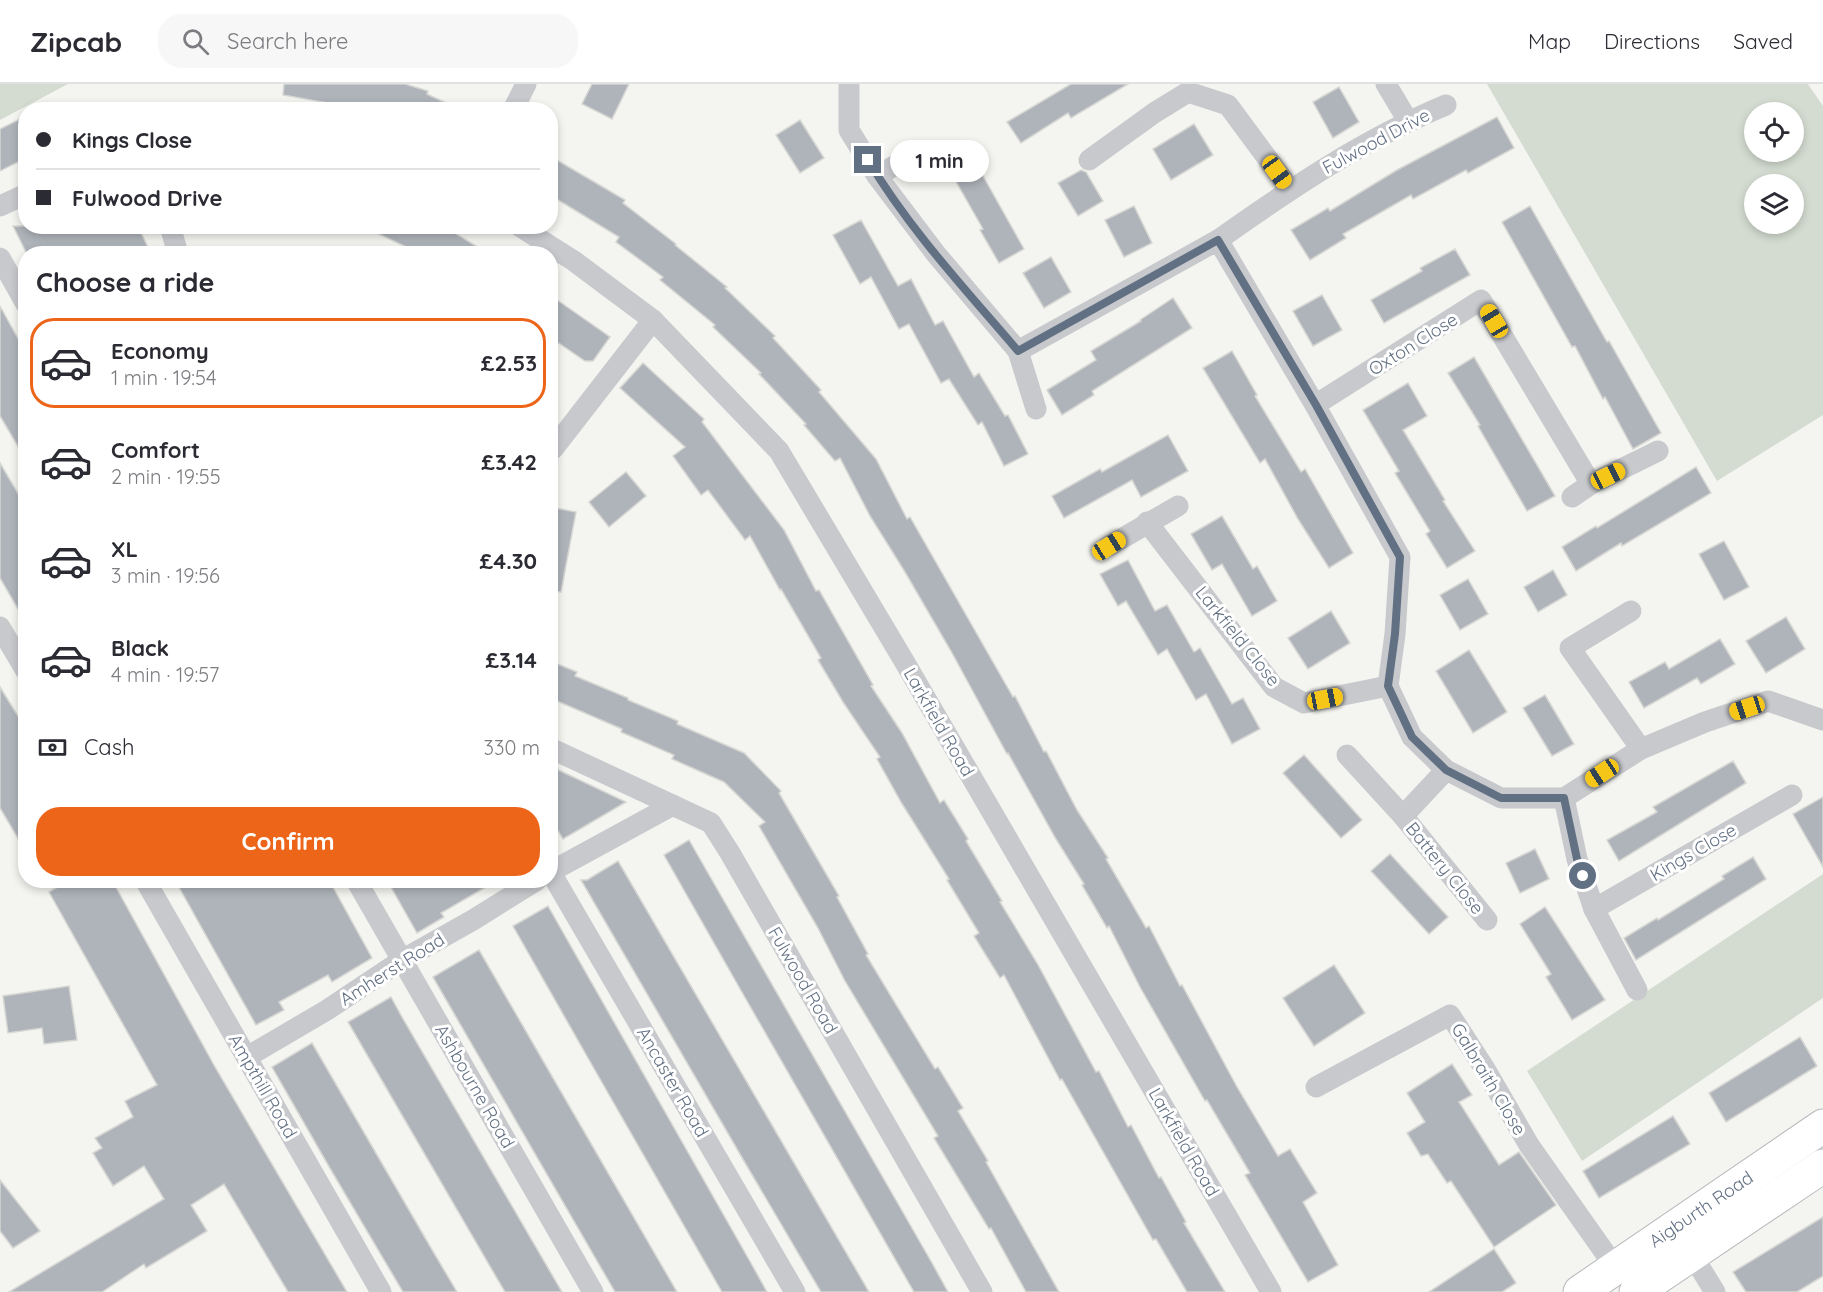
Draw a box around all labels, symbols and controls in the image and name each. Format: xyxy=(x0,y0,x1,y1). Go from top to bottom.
search box xyxy=(158,14,578,68)
text: Zipcab xyxy=(30,24,122,59)
icon: search xyxy=(179,25,212,58)
text: Search here xyxy=(227,27,349,55)
text: Map xyxy=(1528,28,1571,54)
text: Directions xyxy=(1604,28,1700,54)
text: Saved xyxy=(1733,28,1793,54)
map controls xyxy=(1744,102,1804,234)
button: locate xyxy=(1744,102,1804,162)
street label: Fulwood Drive xyxy=(1318,103,1434,179)
text: Kings Close xyxy=(72,126,192,154)
callout: 1 min xyxy=(889,139,988,181)
route end xyxy=(854,146,881,173)
text: 1 min xyxy=(915,148,964,173)
car xyxy=(1259,152,1295,192)
button: layers xyxy=(1744,174,1804,234)
text: Fulwood Drive xyxy=(72,184,223,212)
text: Choose a ride xyxy=(36,265,214,299)
car xyxy=(1477,301,1511,341)
street label: Oxton Close xyxy=(1364,308,1462,380)
icon: car xyxy=(39,336,93,390)
text: Economy xyxy=(111,337,209,365)
text: £2.53 xyxy=(481,349,537,377)
text: 1 min · 19:54 xyxy=(111,365,217,390)
icon: car xyxy=(39,435,93,489)
text: Comfort xyxy=(111,436,200,464)
text: £3.42 xyxy=(481,448,537,476)
car xyxy=(1588,460,1628,492)
text: 2 min · 19:55 xyxy=(111,464,221,489)
car xyxy=(1089,529,1129,563)
icon: car xyxy=(39,534,93,588)
text: XL xyxy=(111,535,138,563)
text: £4.30 xyxy=(480,547,537,575)
text: 3 min · 19:56 xyxy=(111,563,220,588)
street label: Larkfield Close xyxy=(1191,581,1285,691)
icon: car xyxy=(39,633,93,687)
text: Black xyxy=(111,634,169,662)
text: £3.14 xyxy=(486,646,537,674)
text: 4 min · 19:57 xyxy=(111,662,219,687)
street label: Larkfield Road xyxy=(899,663,979,781)
car xyxy=(1306,687,1344,711)
car xyxy=(1727,694,1767,722)
icon: cash xyxy=(36,731,69,764)
text: Cash xyxy=(84,733,135,761)
text: 330 m xyxy=(483,735,540,760)
car xyxy=(1582,756,1622,790)
button: Confirm xyxy=(36,807,540,876)
street label: Battery Close xyxy=(1401,817,1489,919)
street label: Kings Close xyxy=(1646,818,1740,886)
route start xyxy=(1569,862,1596,889)
street label: Fulwood Road xyxy=(763,922,843,1038)
street label: Amherst Road xyxy=(335,928,449,1010)
street label: Galbraith Close xyxy=(1447,1019,1531,1139)
street label: Ashbourne Road xyxy=(430,1020,520,1152)
street label: Ancaster Road xyxy=(632,1023,714,1141)
street label: Ampthill Road xyxy=(224,1030,302,1142)
street label: Larkfield Road xyxy=(1144,1083,1224,1201)
street label: Aigburth Road xyxy=(1645,1166,1757,1252)

